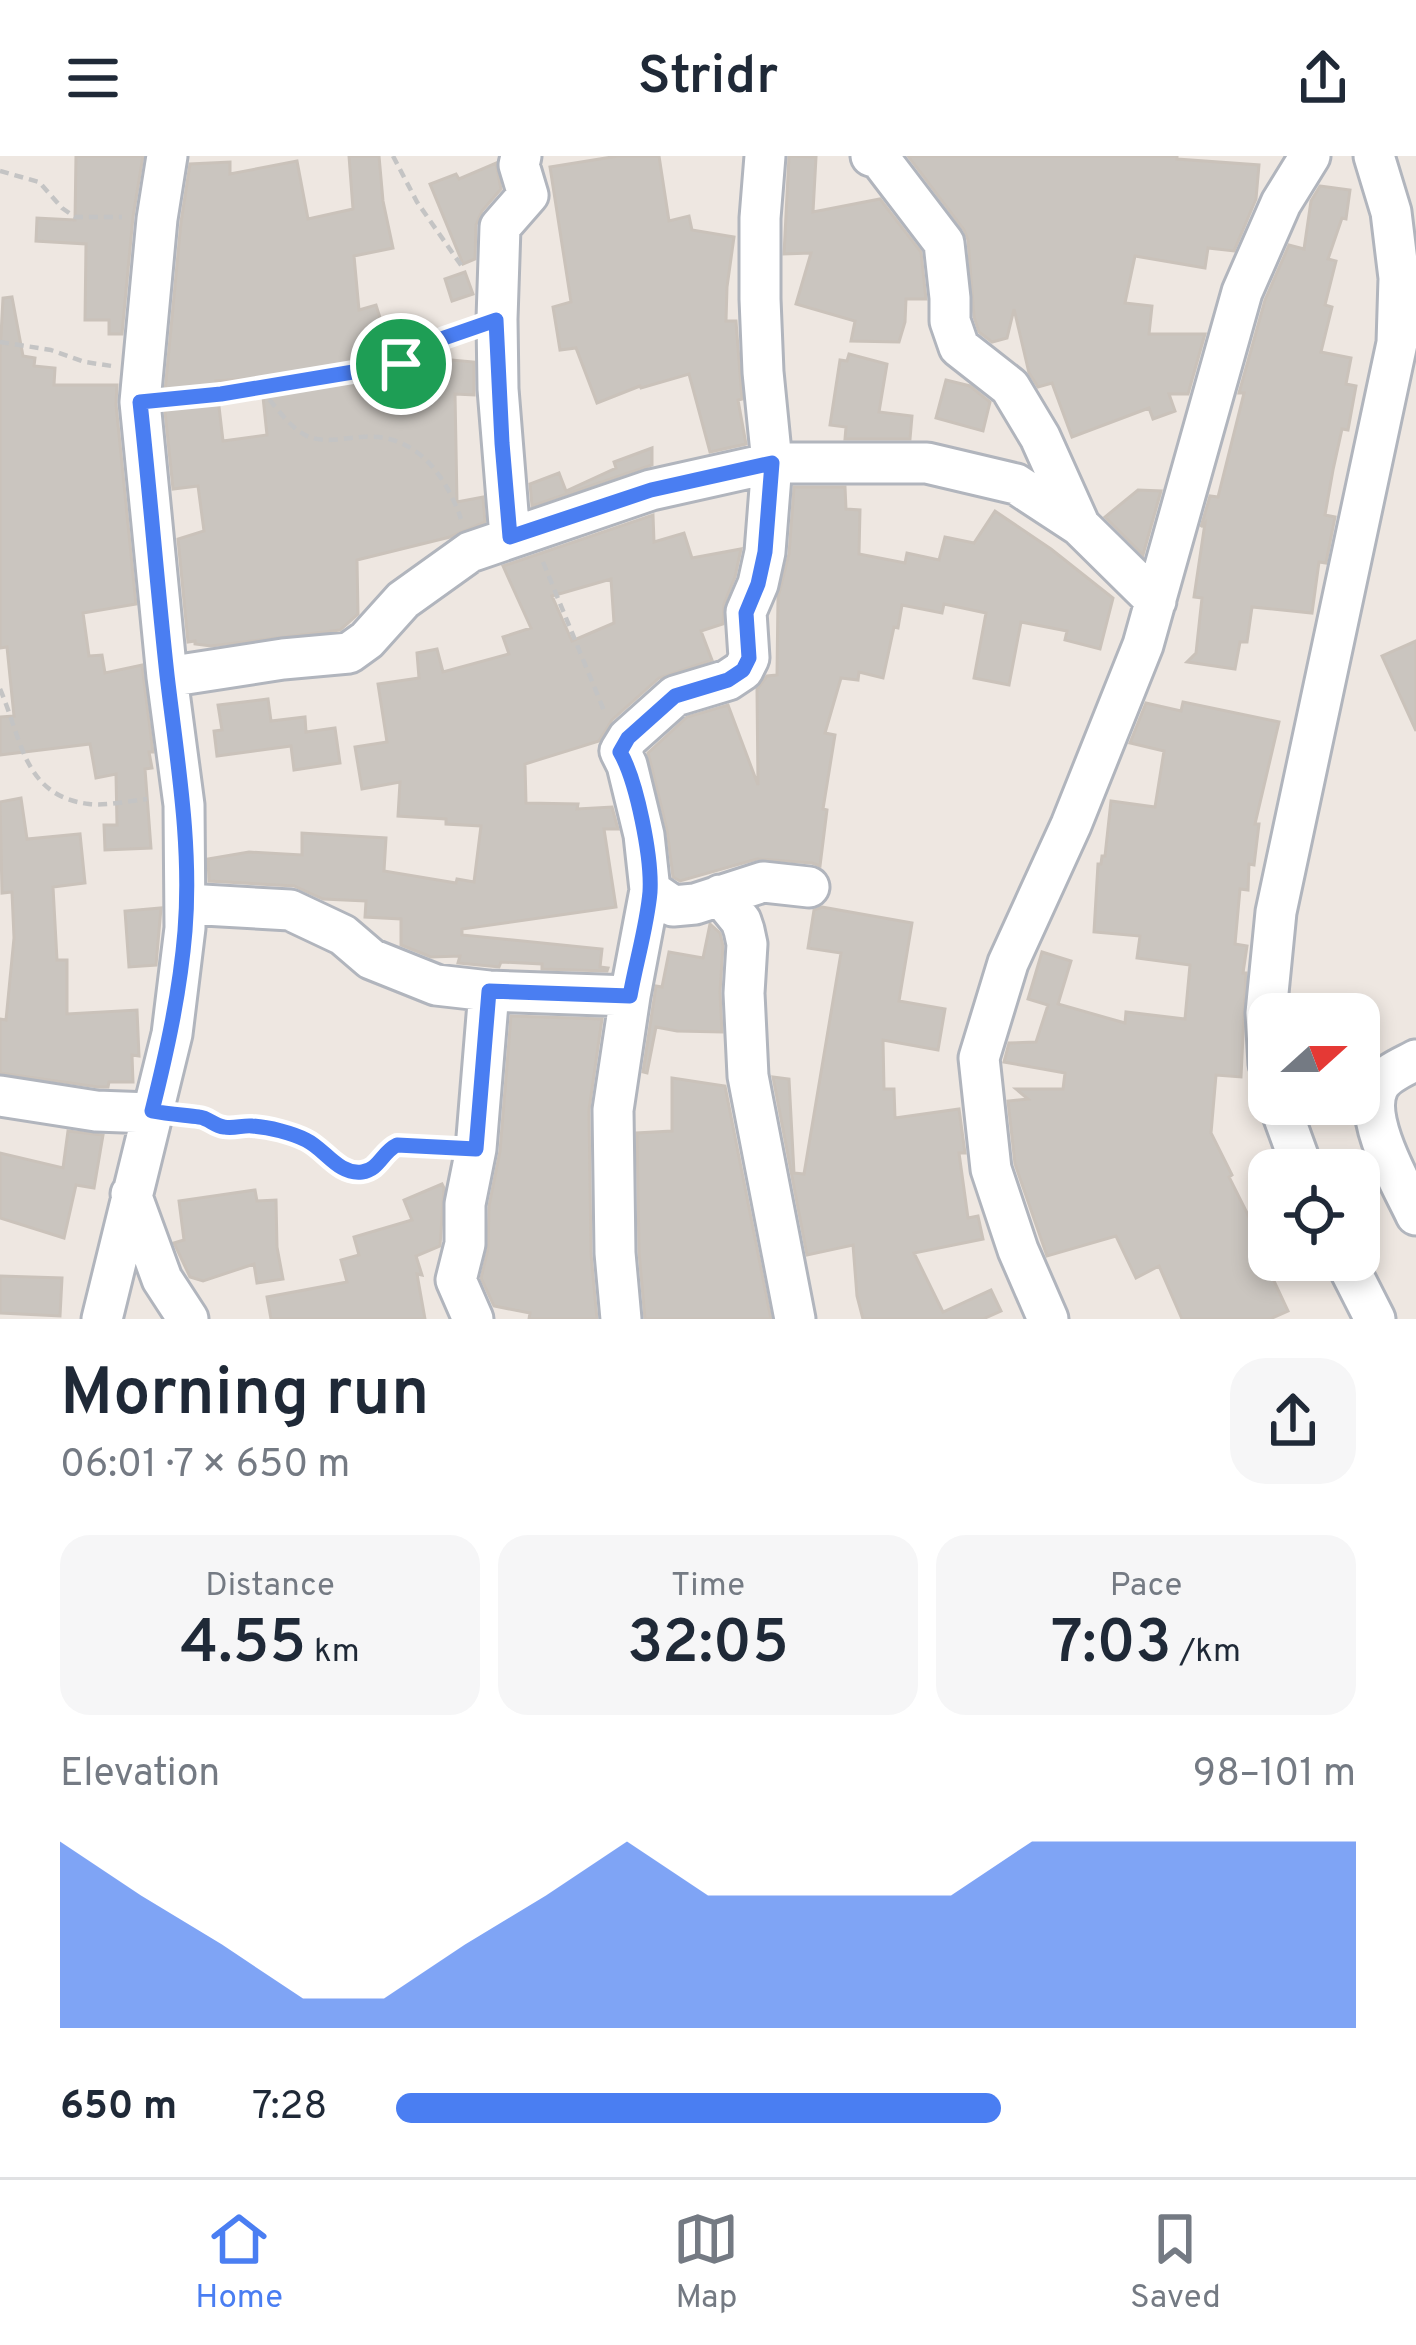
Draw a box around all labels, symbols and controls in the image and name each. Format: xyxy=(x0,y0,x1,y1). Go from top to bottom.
text: Stridr xyxy=(638,44,778,113)
icon: menu xyxy=(60,45,126,111)
icon: share xyxy=(1290,45,1356,111)
pin xyxy=(350,313,452,415)
icon: arrive xyxy=(368,331,434,397)
north arrow xyxy=(1248,993,1380,1125)
map controls xyxy=(1248,993,1380,1281)
button: locate xyxy=(1248,1149,1380,1281)
text: Morning run xyxy=(60,1355,429,1438)
button: share xyxy=(1230,1358,1356,1484)
text: 06:01 · 7 × 650 m xyxy=(60,1442,350,1491)
text: Distance xyxy=(205,1566,335,1608)
text: Time xyxy=(671,1566,745,1608)
text: Pace xyxy=(1110,1566,1182,1608)
text: 4.55 xyxy=(180,1608,306,1684)
text: 32:05 xyxy=(627,1608,789,1684)
text: 7:03 xyxy=(1051,1608,1172,1684)
text: km xyxy=(306,1632,360,1674)
text: /km xyxy=(1172,1632,1241,1674)
text: Elevation xyxy=(60,1751,220,1800)
text: 98–101 m xyxy=(1193,1751,1356,1800)
text: 650 m xyxy=(60,2084,177,2133)
text: 7:28 xyxy=(252,2084,327,2133)
tab: Home xyxy=(195,2206,283,2320)
tab: Map xyxy=(673,2206,739,2320)
tab: Saved xyxy=(1130,2206,1221,2320)

